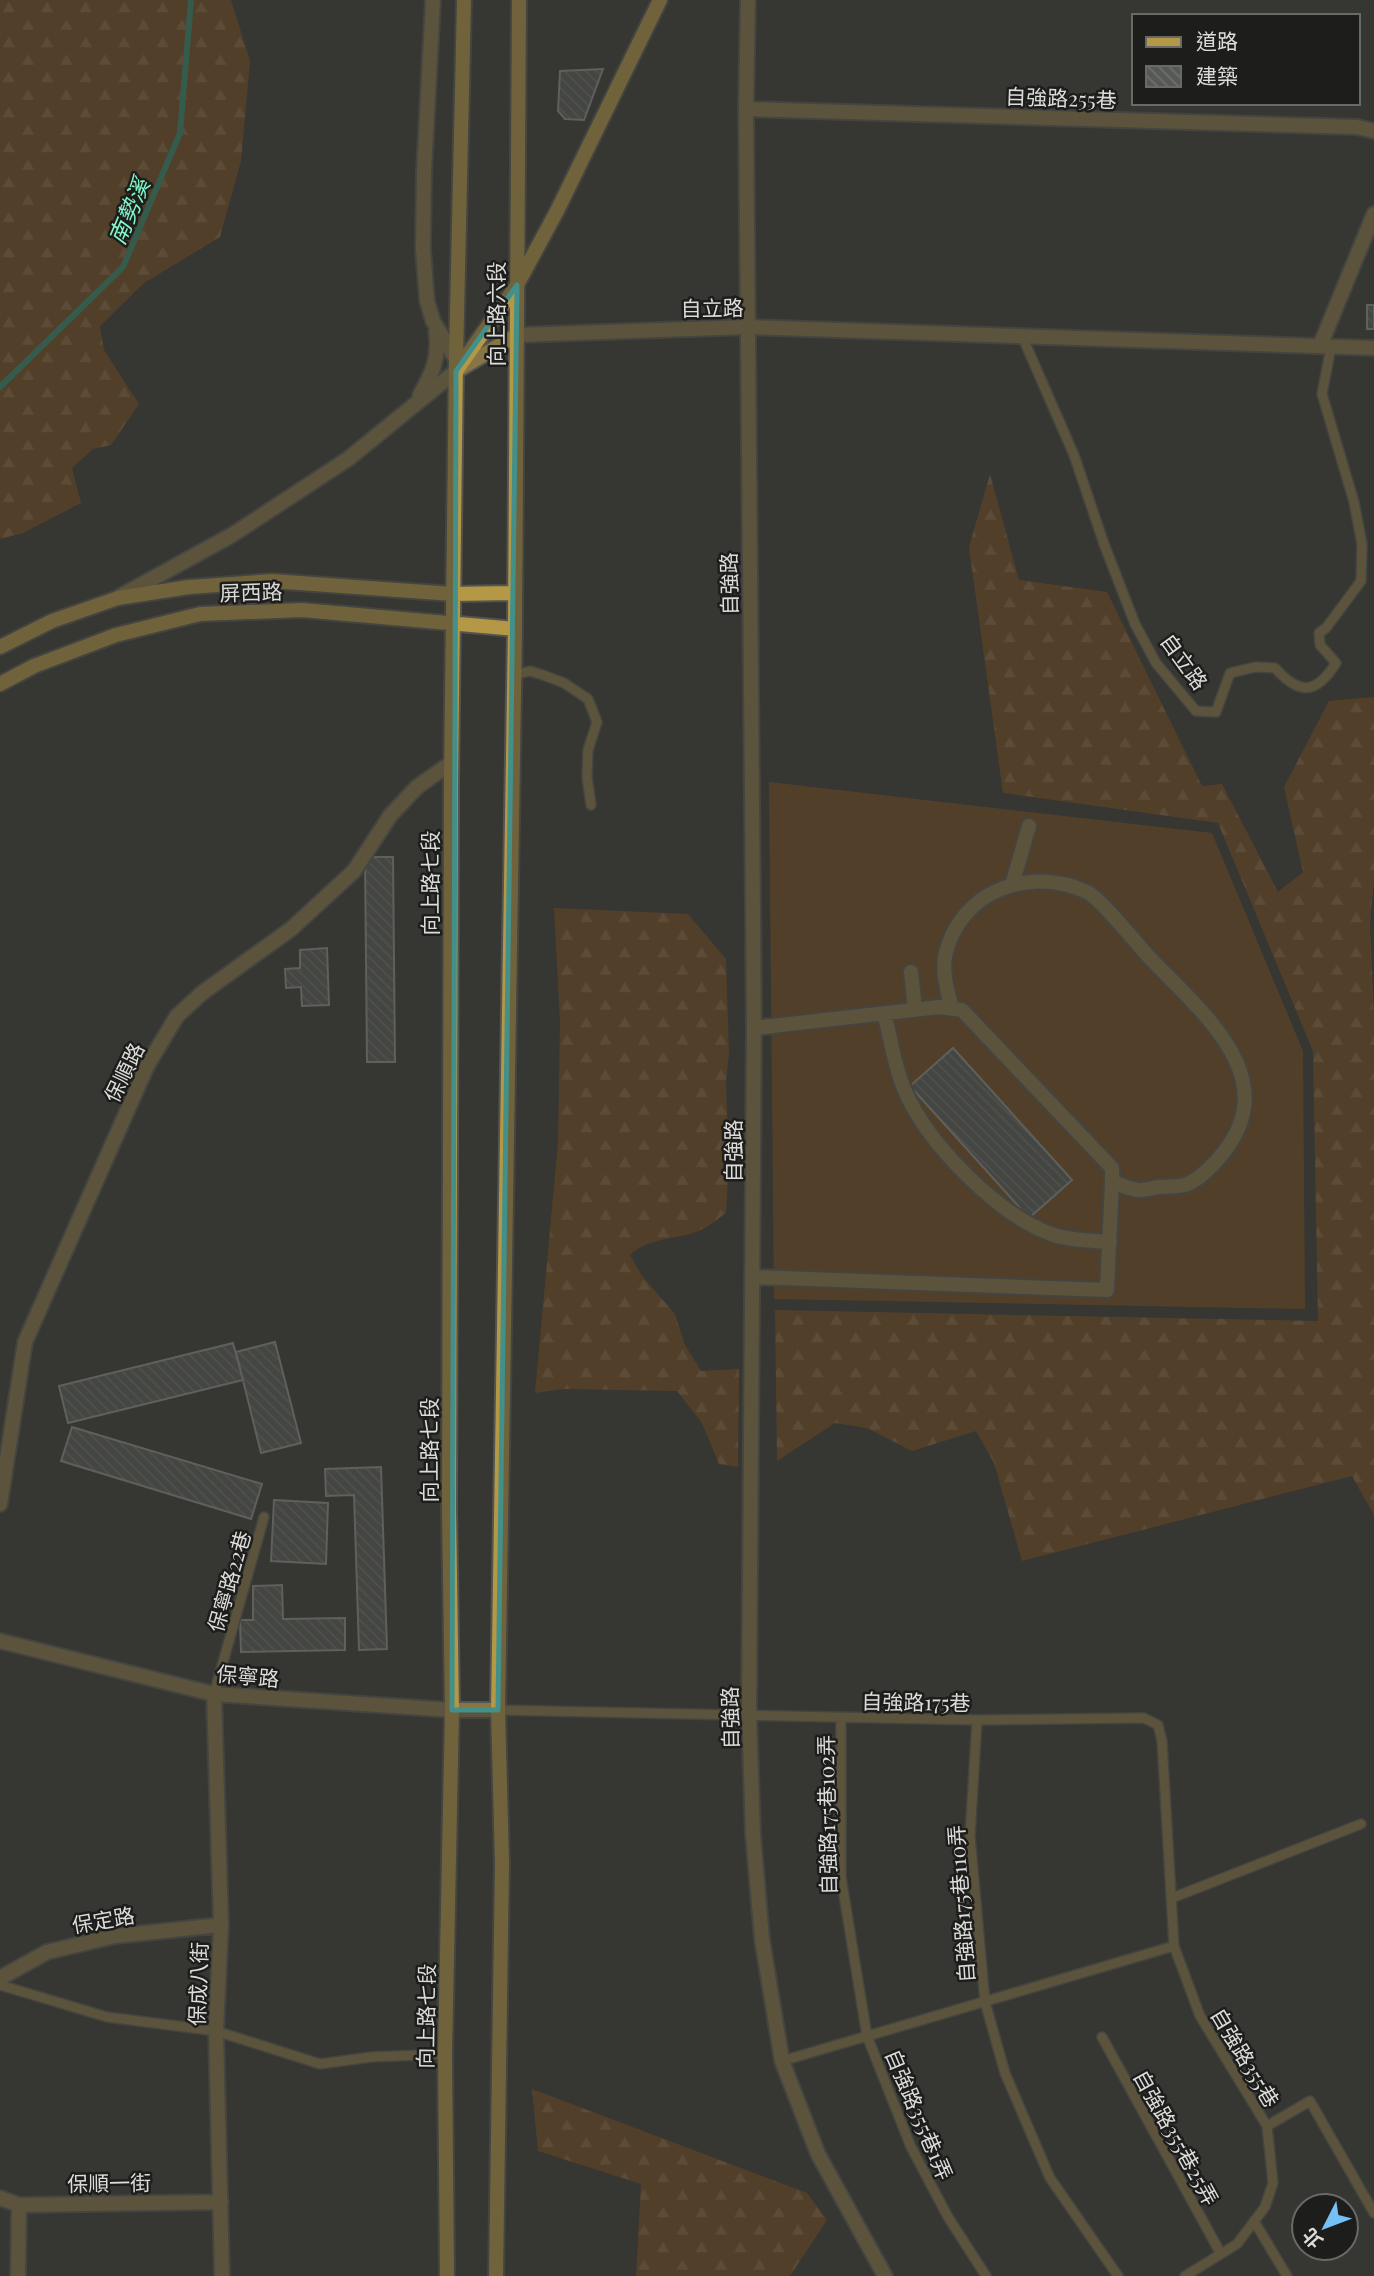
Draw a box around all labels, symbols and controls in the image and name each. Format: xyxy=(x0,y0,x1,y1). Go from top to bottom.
legend xyxy=(1132,14,1360,105)
text: 道路 xyxy=(1196,26,1238,54)
text: 建築 xyxy=(1196,61,1238,89)
street label: 自強路255巷 xyxy=(1005,81,1117,113)
water label: 南勢溪 xyxy=(100,170,157,249)
street label: 向上路六段 xyxy=(481,262,509,367)
street label: 自立路 xyxy=(680,292,744,322)
street label: 自強路 xyxy=(713,552,743,616)
street label: 屏西路 xyxy=(219,576,283,606)
street label: 自立路 xyxy=(1155,627,1215,695)
street label: 向上路七段 xyxy=(415,831,443,936)
street label: 保順路 xyxy=(97,1038,149,1106)
street label: 自強路 xyxy=(718,1120,746,1183)
street label: 向上路七段 xyxy=(414,1398,442,1503)
street label: 保寧路22巷 xyxy=(200,1527,256,1635)
street label: 保寧路 xyxy=(215,1658,281,1692)
street label: 自強路 xyxy=(714,1686,744,1750)
street label: 自強路175巷 xyxy=(861,1686,971,1716)
street label: 自強路175巷102弄 xyxy=(811,1735,841,1895)
street label: 自強路175巷110弄 xyxy=(941,1824,979,1984)
street label: 保定路 xyxy=(70,1900,136,1938)
street label: 保成八街 xyxy=(182,1942,212,2026)
street label: 向上路七段 xyxy=(410,1963,440,2069)
street label: 自強路355巷 xyxy=(1205,2002,1287,2112)
street label: 自強路355巷1弄 xyxy=(880,2044,960,2184)
street label: 自強路355巷25弄 xyxy=(1128,2064,1226,2210)
street label: 保順一街 xyxy=(67,2167,151,2197)
north arrow xyxy=(1290,2192,1360,2262)
text: 北 xyxy=(1296,2223,1328,2255)

